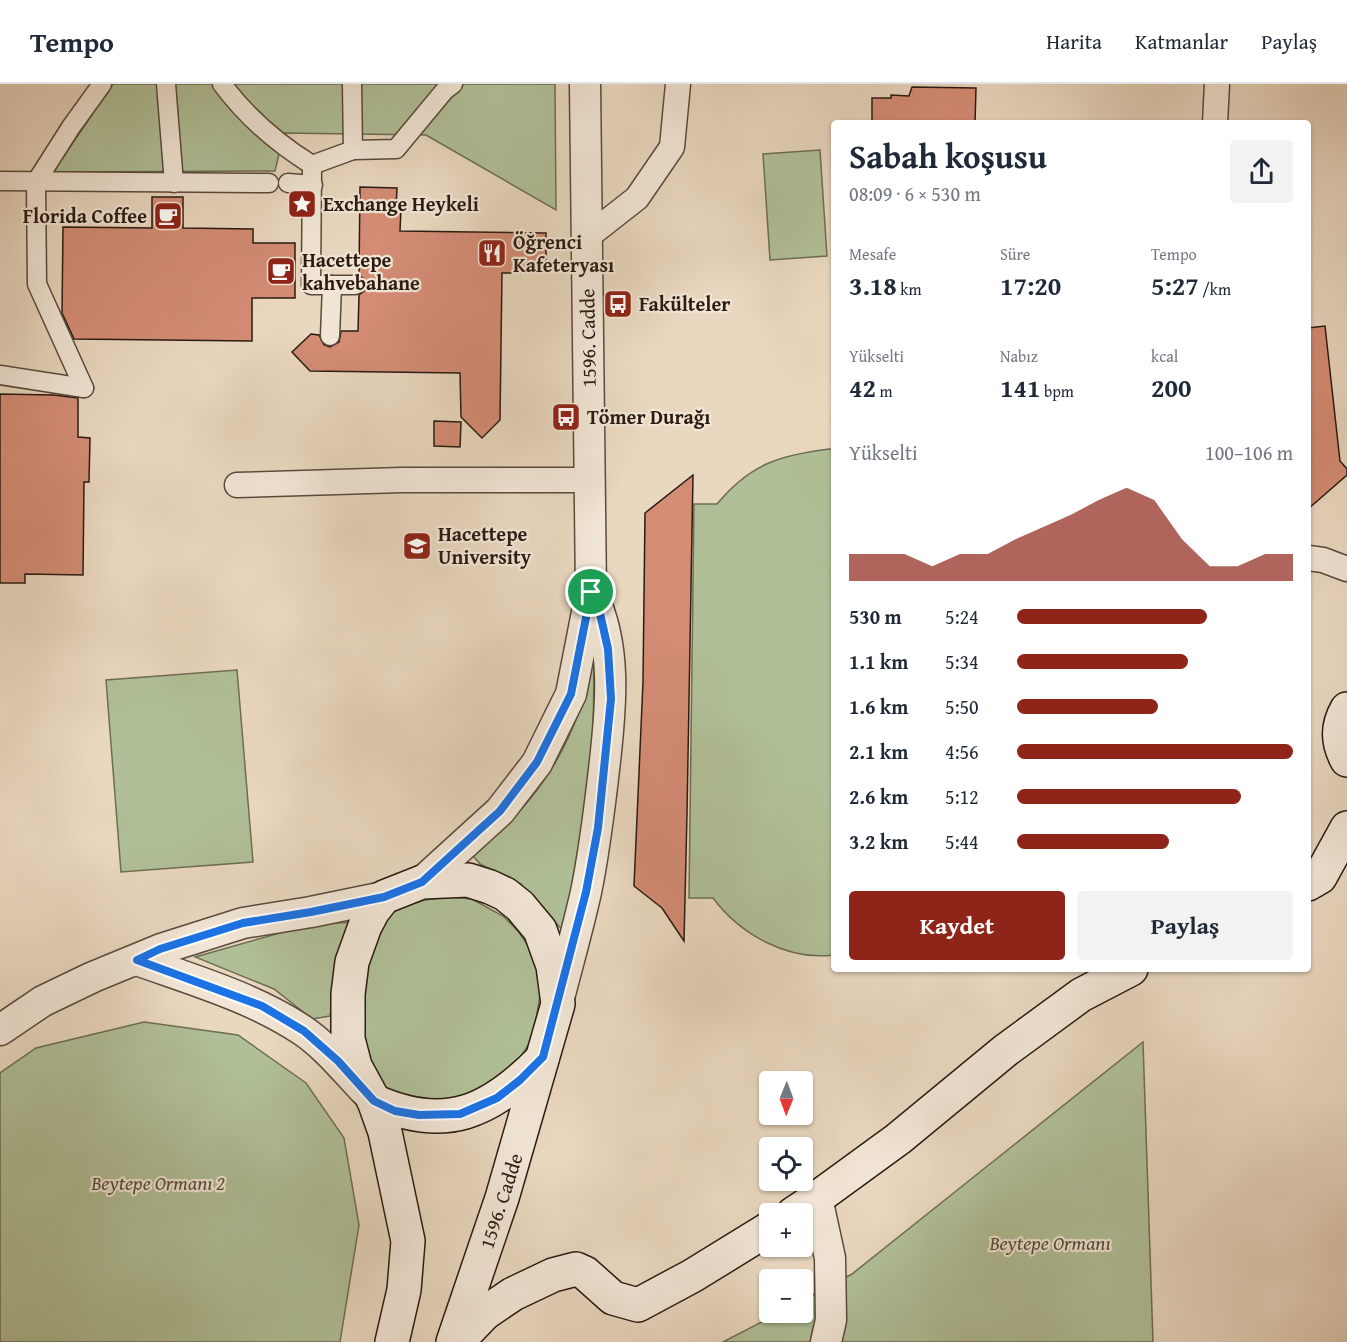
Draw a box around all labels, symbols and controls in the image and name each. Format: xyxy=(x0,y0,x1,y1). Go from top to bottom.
text: Tempo xyxy=(30,21,114,62)
text: Harita xyxy=(1046,26,1102,57)
text: Katmanlar xyxy=(1135,26,1228,57)
text: Paylaş xyxy=(1261,26,1317,57)
text: Sabah koşusu xyxy=(849,132,1047,180)
button: share xyxy=(1230,140,1293,203)
text: 08:09 · 6 × 530 m xyxy=(849,179,981,208)
place icon: Exchange Heykeli xyxy=(286,188,318,220)
place label: Exchange Heykeli xyxy=(323,189,479,218)
cafe icon: Florida Coffee xyxy=(152,200,184,232)
place label: Florida Coffee xyxy=(23,201,147,230)
place label: Öğrenci Kafeteryası xyxy=(513,227,614,279)
restaurant icon: Öğrenci Kafeteryası xyxy=(476,237,508,269)
text: Mesafe xyxy=(849,242,896,266)
text: Süre xyxy=(1000,242,1030,266)
text: Tempo xyxy=(1151,242,1197,266)
place label: Hacettepe kahvebahane xyxy=(302,245,420,297)
cafe icon: Hacettepe kahvebahane xyxy=(265,255,297,287)
text: 3.18 xyxy=(849,266,897,305)
text: 17:20 xyxy=(1000,266,1061,305)
text: 5:27 xyxy=(1151,266,1199,305)
text: km xyxy=(897,277,921,301)
text: /km xyxy=(1199,277,1231,301)
street label: 1596. Cadde xyxy=(572,288,603,388)
bus stop icon: Fakülteler xyxy=(602,288,634,320)
place label: Fakülteler xyxy=(639,289,730,318)
text: Yükselti xyxy=(849,344,904,368)
text: Nabız xyxy=(1000,344,1038,368)
text: kcal xyxy=(1151,344,1178,368)
text: 42 xyxy=(849,368,876,407)
text: 141 xyxy=(1000,368,1040,407)
text: 200 xyxy=(1151,368,1191,407)
text: m xyxy=(876,379,893,403)
text: bpm xyxy=(1040,379,1074,403)
bus stop icon: Tömer Durağı xyxy=(550,401,582,433)
place label: Tömer Durağı xyxy=(587,402,711,431)
text: Yükselti xyxy=(849,438,918,467)
text: 100–106 m xyxy=(1205,438,1293,467)
place label: Hacettepe University xyxy=(438,519,532,571)
school or university icon: Hacettepe University xyxy=(401,530,433,562)
pin xyxy=(565,566,616,617)
icon: arrive xyxy=(574,575,607,608)
text: 530 m xyxy=(849,602,902,631)
text: 5:24 xyxy=(945,602,979,631)
text: 1.1 km xyxy=(849,647,908,676)
text: 5:34 xyxy=(945,647,979,676)
text: 1.6 km xyxy=(849,692,908,721)
text: 5:50 xyxy=(945,692,979,721)
text: 2.1 km xyxy=(849,737,908,766)
text: 4:56 xyxy=(945,737,979,766)
text: 2.6 km xyxy=(849,782,908,811)
text: 5:12 xyxy=(945,782,979,811)
text: 3.2 km xyxy=(849,827,908,856)
text: 5:44 xyxy=(945,827,979,856)
button: Kaydet xyxy=(849,891,1065,960)
button: Paylaş xyxy=(1077,891,1293,960)
north arrow xyxy=(759,1071,813,1125)
map controls xyxy=(759,1071,813,1323)
button: locate xyxy=(759,1137,813,1191)
street label: 1596. Cadde xyxy=(471,1149,530,1252)
park label: Beytepe Ormanı 2 xyxy=(90,1168,225,1197)
button: + xyxy=(759,1203,813,1257)
park label: Beytepe Ormanı xyxy=(988,1228,1111,1257)
button: − xyxy=(759,1269,813,1323)

